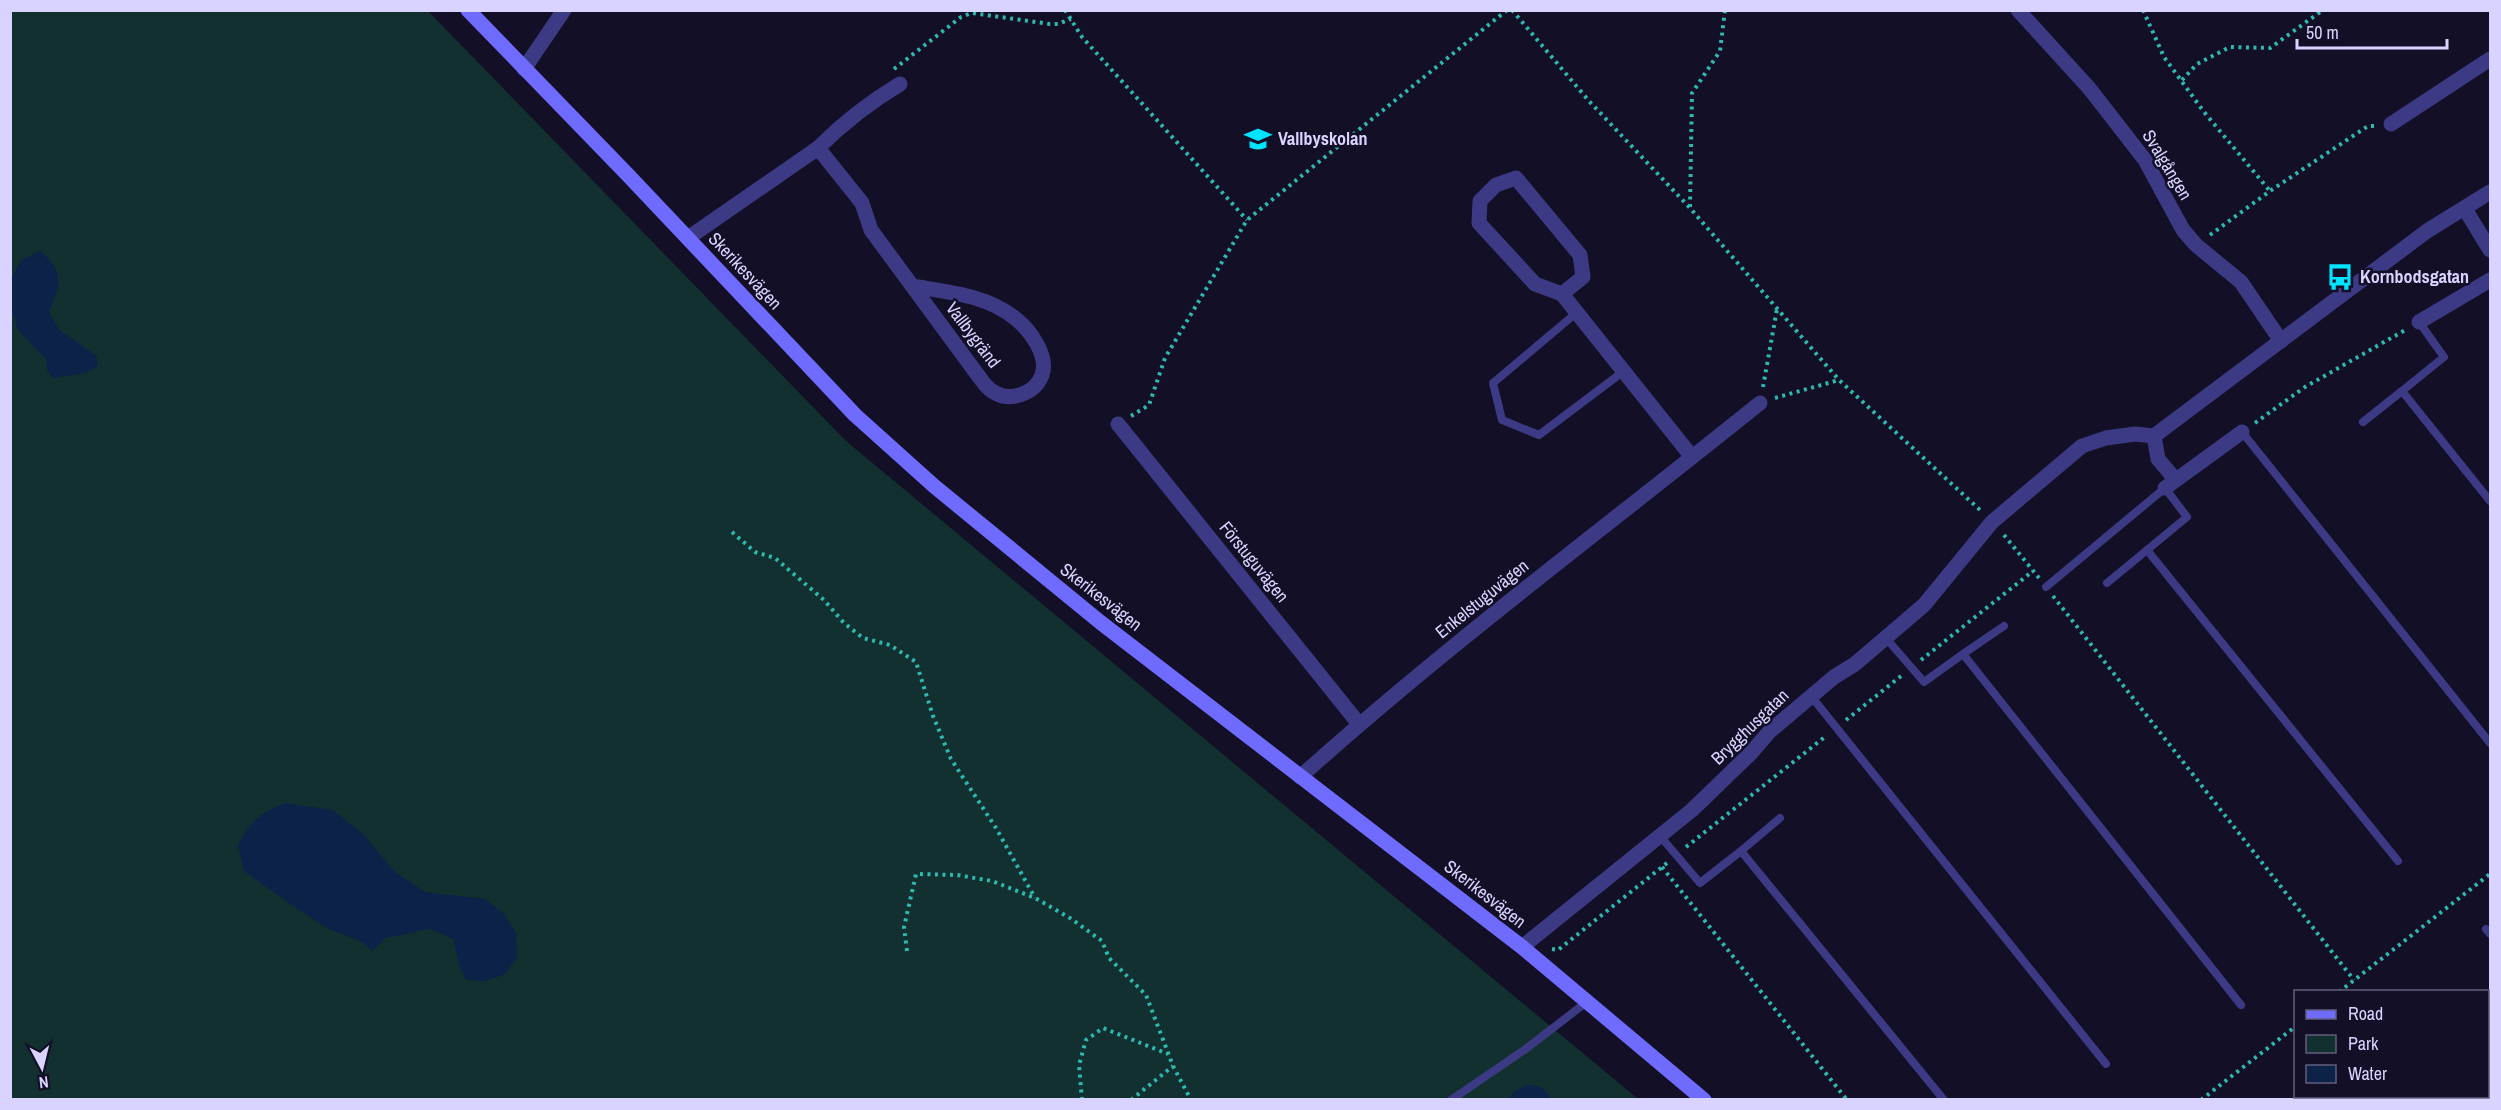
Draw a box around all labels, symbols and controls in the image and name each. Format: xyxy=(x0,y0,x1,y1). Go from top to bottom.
scale bar xyxy=(2297,12,2447,50)
text: 50 m xyxy=(2306,20,2339,45)
school or university icon: Vallbyskolan xyxy=(1243,124,1273,154)
street label: Svalgången xyxy=(2137,125,2198,205)
place label: Vallbyskolan xyxy=(1278,126,1367,151)
street label: Skerikesvägen xyxy=(703,226,788,315)
bus stop icon: Kornbodsgatan xyxy=(2325,262,2355,292)
place label: Kornbodsgatan xyxy=(2360,264,2469,289)
street label: Vallbygränd xyxy=(940,296,1007,373)
street label: Förstuguvägen xyxy=(1214,516,1295,608)
street label: Enkelstuguvägen xyxy=(1430,553,1534,644)
street label: Skerikesvägen xyxy=(1055,557,1147,637)
street label: Brygghusgatan xyxy=(1705,683,1794,770)
street label: Skerikesvägen xyxy=(1439,854,1531,934)
legend xyxy=(2294,990,2489,1098)
text: Road xyxy=(2348,1001,2383,1026)
text: Park xyxy=(2348,1031,2379,1056)
north arrow xyxy=(12,1038,72,1098)
text: Water xyxy=(2348,1061,2387,1086)
text: N xyxy=(38,1071,50,1094)

